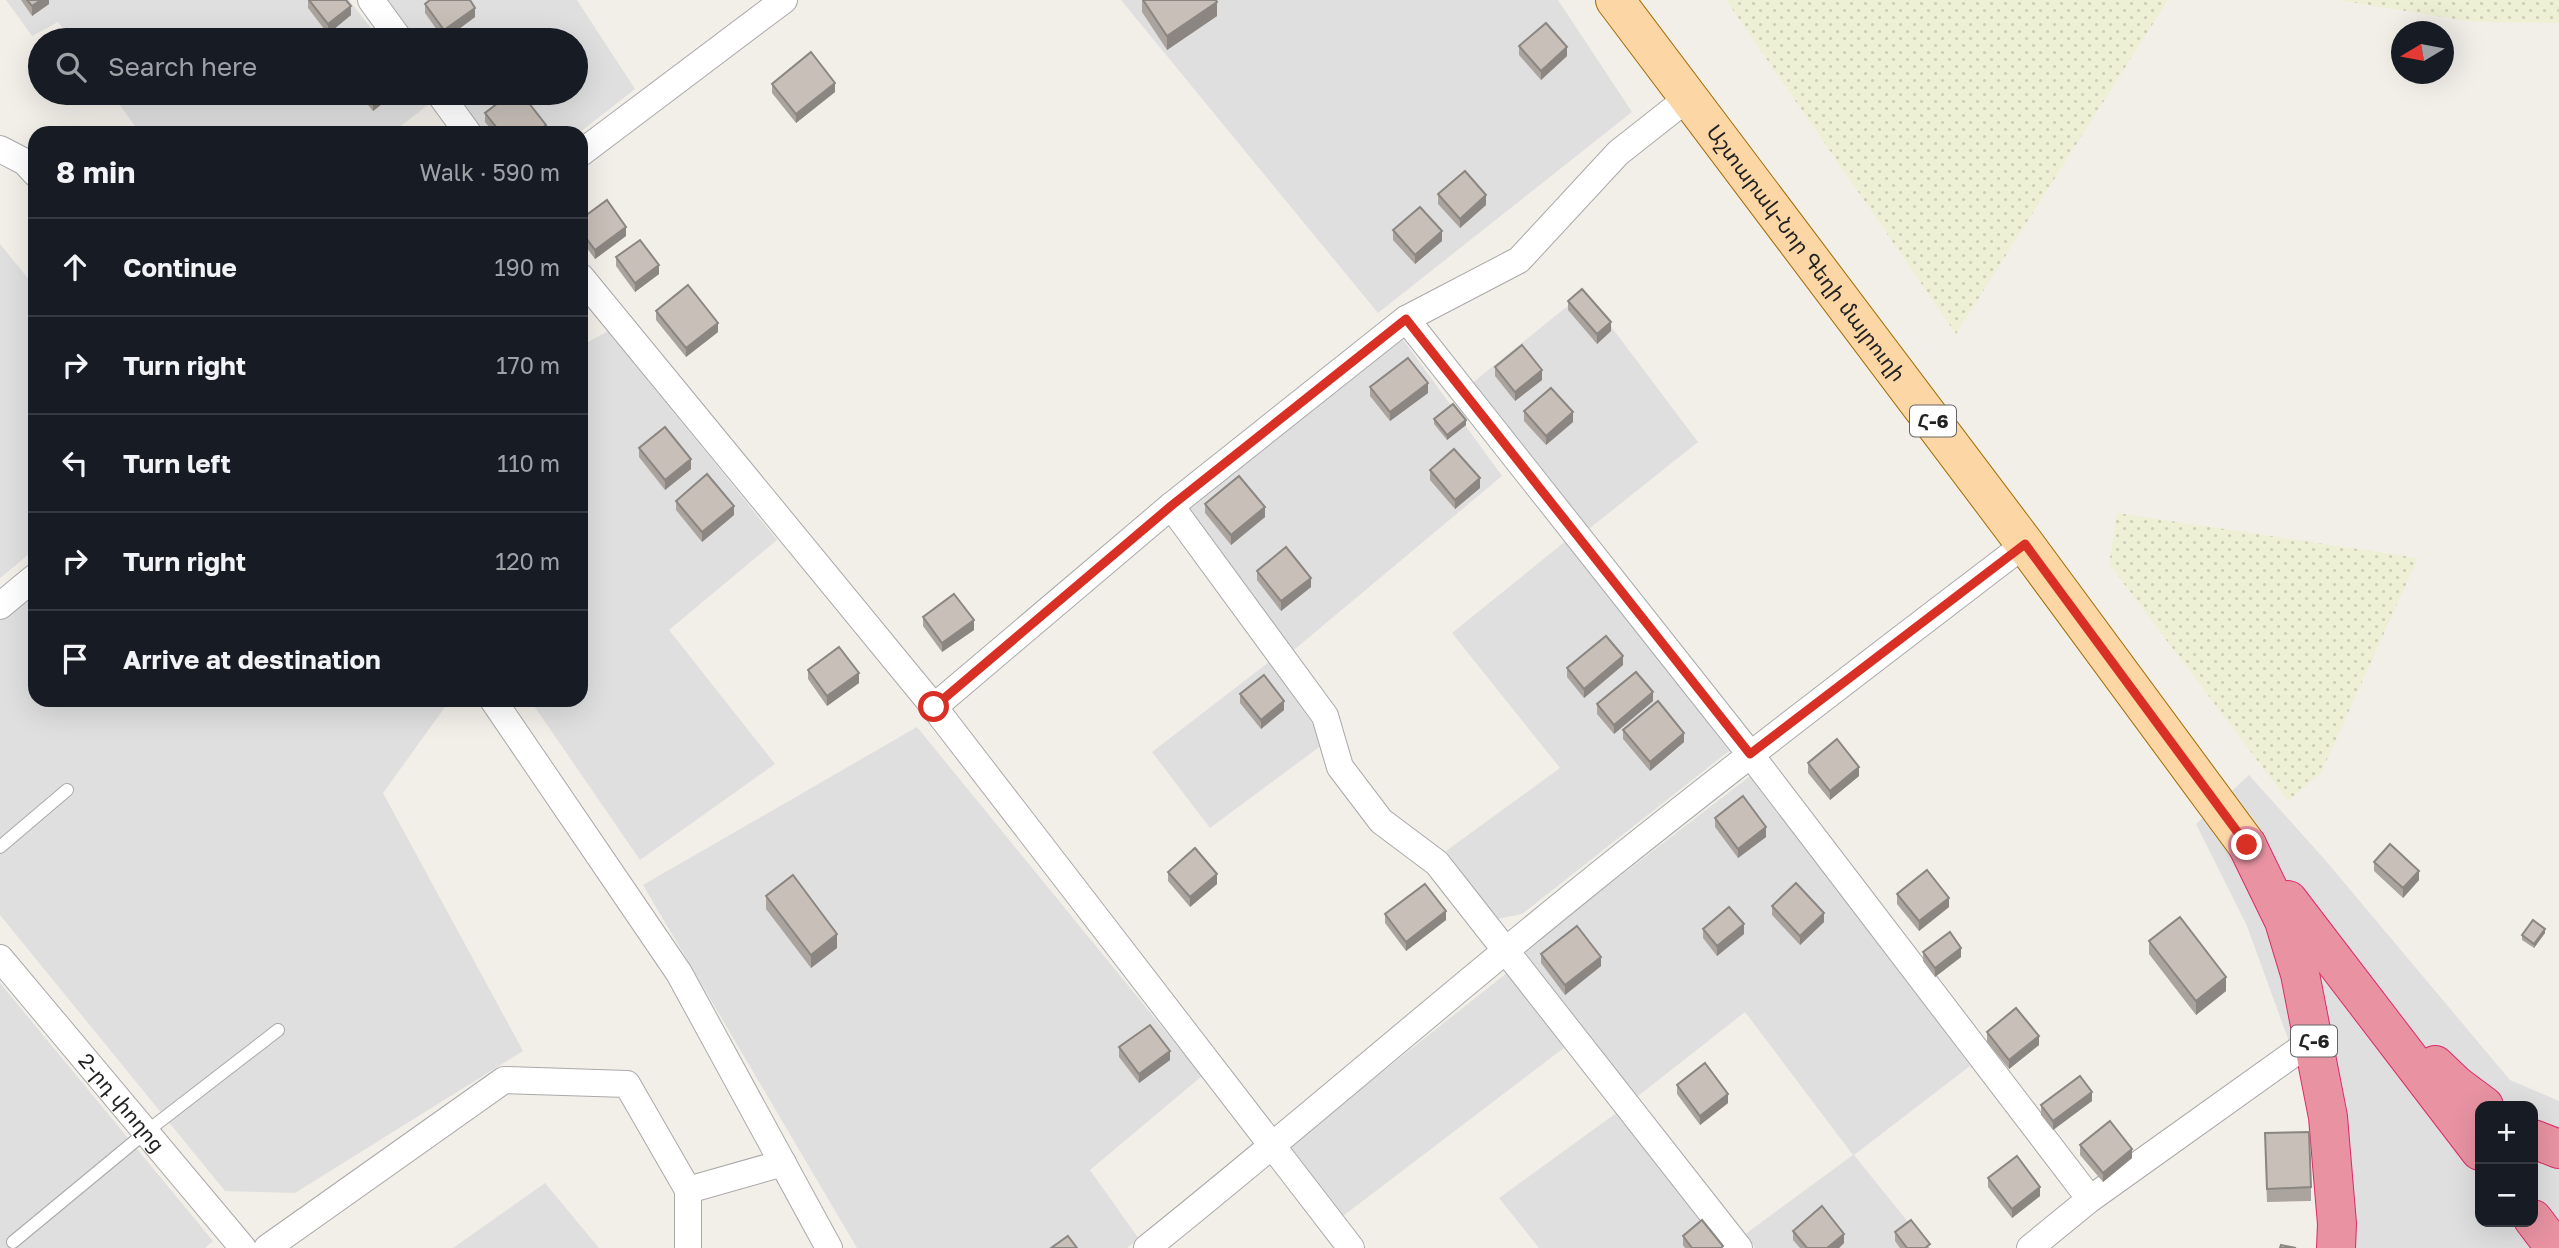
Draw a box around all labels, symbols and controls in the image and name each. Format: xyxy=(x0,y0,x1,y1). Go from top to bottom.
north arrow xyxy=(2391,21,2454,84)
search box xyxy=(28,28,588,105)
icon: search xyxy=(52,48,90,86)
text: Search here xyxy=(108,51,257,82)
street label: Աշտարակ-Նոր Գեղի մայրուղի xyxy=(1701,119,1912,386)
text: 8 min xyxy=(56,154,135,190)
text: Walk · 590 m xyxy=(419,158,560,186)
icon: ahead xyxy=(56,248,94,286)
text: Continue xyxy=(123,252,237,283)
text: 190 m xyxy=(495,253,560,281)
icon: right xyxy=(56,346,94,384)
text: Turn right xyxy=(123,350,246,381)
text: 170 m xyxy=(496,351,560,379)
road number: Հ-6 xyxy=(1910,406,1956,436)
icon: left xyxy=(56,444,94,482)
text: Turn left xyxy=(123,448,231,479)
text: 110 m xyxy=(497,449,560,477)
icon: right xyxy=(56,542,94,580)
text: Turn right xyxy=(123,546,246,577)
text: 120 m xyxy=(495,547,560,575)
icon: arrive xyxy=(56,640,94,678)
text: Arrive at destination xyxy=(123,644,381,675)
route start xyxy=(918,691,949,722)
route end xyxy=(2231,829,2262,860)
road number: Հ-6 xyxy=(2291,1026,2337,1056)
street label: 2-րդ փողոց xyxy=(73,1048,171,1157)
map controls xyxy=(2475,1101,2538,1227)
button: + xyxy=(2475,1101,2538,1164)
button: − xyxy=(2475,1164,2538,1227)

